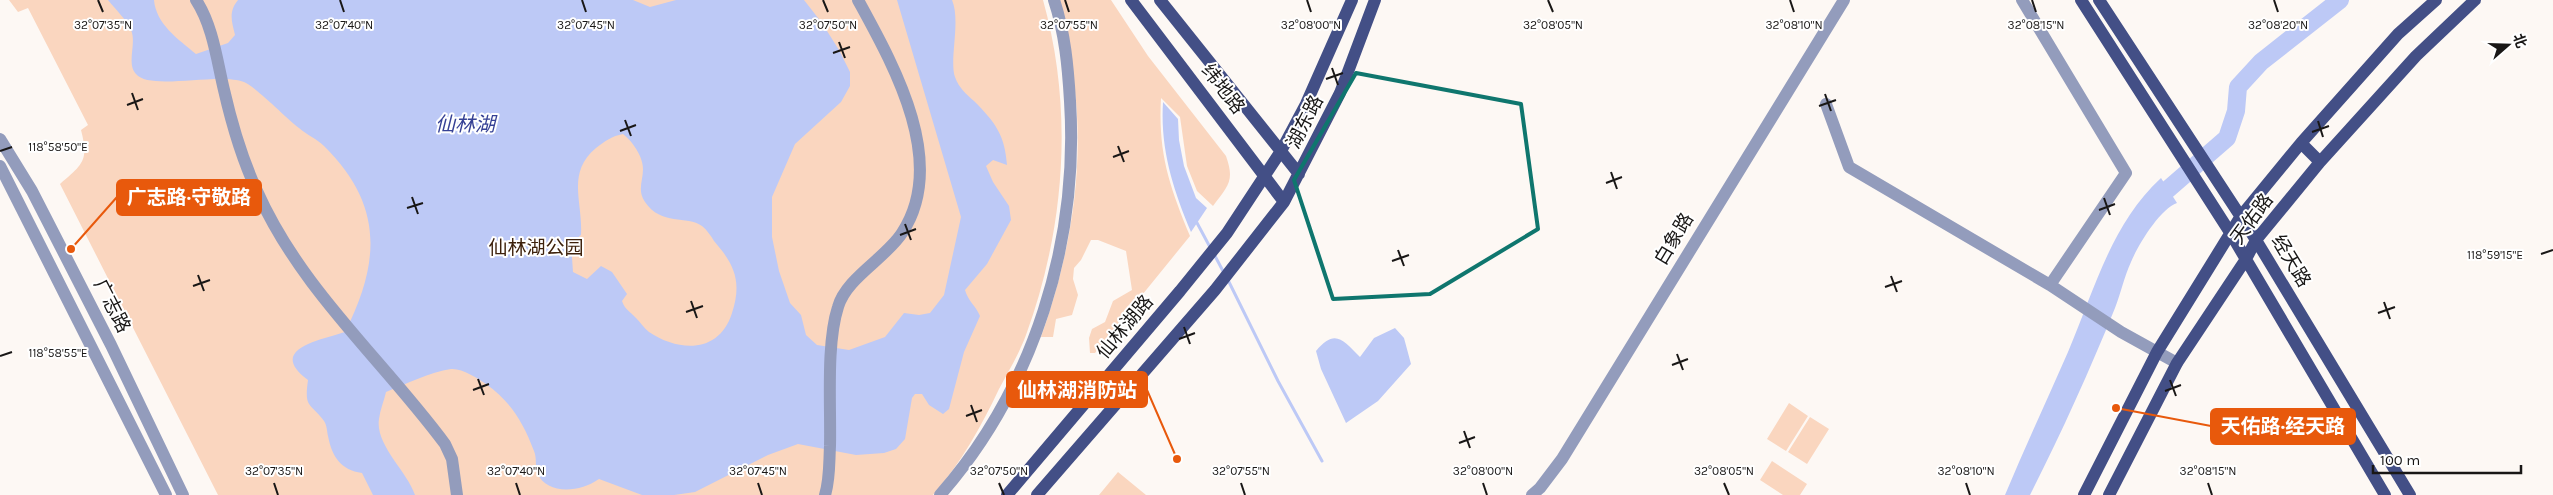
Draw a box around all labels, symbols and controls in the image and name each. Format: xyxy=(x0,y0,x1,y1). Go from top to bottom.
text: 32°07'35"N xyxy=(74,18,132,32)
text: 32°07'40"N xyxy=(315,18,373,32)
text: 32°07'45"N xyxy=(557,18,615,32)
text: 32°07'50"N xyxy=(799,18,857,32)
text: 32°07'55"N xyxy=(1040,18,1098,32)
text: 32°08'00"N xyxy=(1281,18,1341,32)
text: 32°08'05"N xyxy=(1523,18,1583,32)
text: 32°08'10"N xyxy=(1765,18,1823,32)
text: 32°08'15"N xyxy=(2008,18,2064,32)
text: 32°08'20"N xyxy=(2248,18,2308,32)
north arrow xyxy=(2483,20,2533,70)
text: 北 xyxy=(2509,31,2530,50)
street label: 纬地路 xyxy=(1197,60,1249,118)
street label: 湖东路 xyxy=(1282,92,1328,152)
water label: 仙林湖 xyxy=(435,113,498,136)
text: 118°58'50"E xyxy=(28,140,88,154)
callout: 广志路·守敬路 xyxy=(117,180,261,215)
text: 广志路·守敬路 xyxy=(127,186,251,209)
street label: 天佑路 xyxy=(2226,189,2278,249)
street label: 白象路 xyxy=(1650,209,1698,269)
street label: 经天路 xyxy=(2267,231,2315,291)
park label: 仙林湖公园 xyxy=(488,237,584,259)
text: 118°59'15"E xyxy=(2467,248,2523,262)
street label: 广志路 xyxy=(89,276,135,336)
street label: 仙林湖路 xyxy=(1092,291,1158,363)
text: 118°58'55"E xyxy=(28,346,88,360)
callout: 仙林湖消防站 xyxy=(1007,372,1147,407)
text: 仙林湖消防站 xyxy=(1017,379,1137,402)
callout: 天佑路·经天路 xyxy=(2211,409,2355,444)
text: 天佑路·经天路 xyxy=(2221,415,2345,438)
scale bar xyxy=(2373,442,2520,474)
text: 100 m xyxy=(2380,451,2420,469)
text: 32°07'35"N xyxy=(245,464,303,478)
text: 32°07'40"N xyxy=(487,464,545,478)
text: 32°07'45"N xyxy=(729,464,787,478)
text: 32°07'50"N xyxy=(970,464,1028,478)
text: 32°07'55"N xyxy=(1212,464,1270,478)
text: 32°08'00"N xyxy=(1453,464,1513,478)
text: 32°08'05"N xyxy=(1694,464,1754,478)
text: 32°08'10"N xyxy=(1937,464,1995,478)
text: 32°08'15"N xyxy=(2180,464,2236,478)

